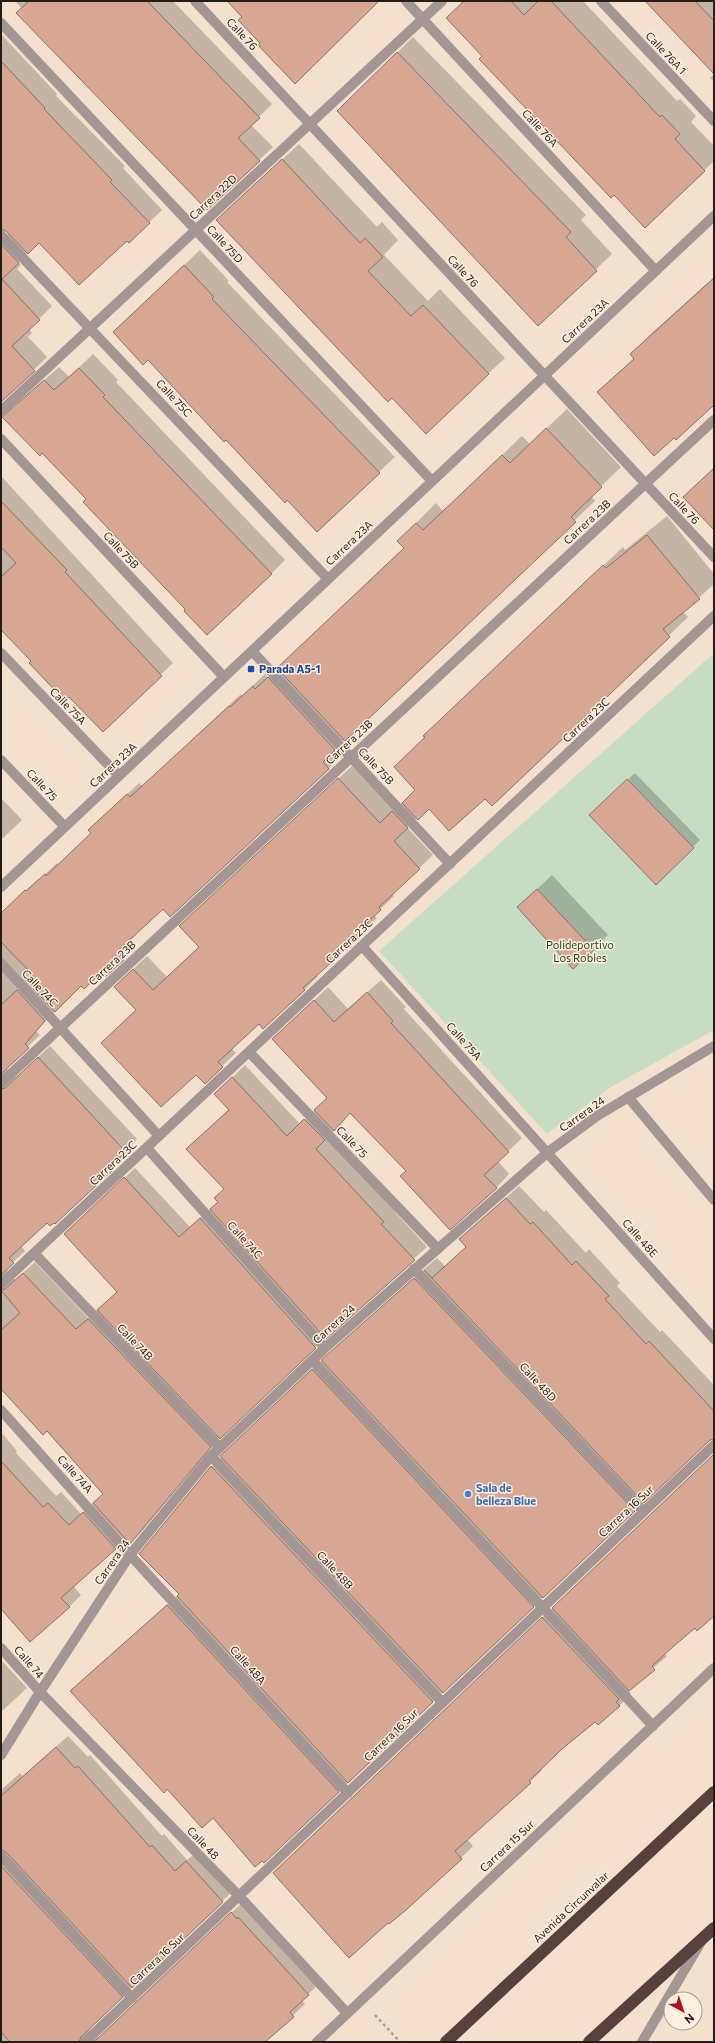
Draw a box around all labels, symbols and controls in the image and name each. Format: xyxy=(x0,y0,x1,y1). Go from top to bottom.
street label: Calle 76 xyxy=(224,15,261,53)
street label: Calle 76A 1 xyxy=(643,29,689,77)
street label: Calle 76A xyxy=(520,106,561,149)
street label: Carrera 22D xyxy=(186,171,239,222)
street label: Calle 75D xyxy=(205,222,246,265)
street label: Calle 76 xyxy=(445,252,482,290)
street label: Carrera 23A xyxy=(558,295,611,346)
street label: Calle 75C xyxy=(154,376,195,419)
street label: Calle 76 xyxy=(666,489,703,527)
street label: Carrera 23B xyxy=(561,497,613,547)
street label: Carrera 23A xyxy=(322,517,375,568)
street label: Calle 75B xyxy=(101,528,142,571)
place label: Parada A5-1 xyxy=(259,662,320,675)
marker: Parada A5-1 xyxy=(246,664,256,674)
street label: Calle 75A xyxy=(48,685,89,727)
street label: Carrera 23C xyxy=(559,695,612,745)
street label: Carrera 23B xyxy=(323,717,375,767)
street label: Carrera 23A xyxy=(86,739,139,790)
street label: Calle 75B xyxy=(356,744,397,787)
street label: Calle 75 xyxy=(24,766,60,803)
street label: Carrera 23C xyxy=(322,916,375,966)
street label: Carrera 23B xyxy=(86,938,138,988)
park label: Polideportivo Los Robles xyxy=(546,938,614,964)
street label: Calle 74C xyxy=(20,966,61,1009)
street label: Calle 75A xyxy=(444,1019,485,1062)
street label: Carrera 24 xyxy=(557,1093,607,1134)
street label: Calle 75 xyxy=(334,1123,371,1160)
street label: Carrera 23C xyxy=(86,1138,139,1188)
street label: Calle 48E xyxy=(620,1216,661,1259)
street label: Calle 74C xyxy=(225,1218,266,1261)
street label: Carrera 24 xyxy=(310,1301,358,1346)
street label: Calle 74B xyxy=(115,1321,156,1363)
street label: Calle 48D xyxy=(517,1360,560,1404)
street label: Calle 74A xyxy=(55,1452,96,1495)
place label: Sala de belleza Blue xyxy=(476,1481,536,1507)
street label: Carrera 16 Sur xyxy=(596,1481,656,1539)
marker: Sala de belleza Blue xyxy=(463,1489,473,1499)
street label: Carrera 24 xyxy=(91,1536,132,1587)
street label: Calle 48B xyxy=(315,1548,356,1591)
street label: Calle 74 xyxy=(12,1643,47,1681)
street label: Calle 48A xyxy=(228,1643,269,1687)
street label: Carrera 16 Sur xyxy=(361,1705,421,1764)
street label: Carrera 15 Sur xyxy=(477,1817,537,1874)
street label: Calle 48 xyxy=(185,1824,222,1862)
street label: Avenida Circunvalar xyxy=(530,1868,611,1945)
street label: Carrera 16 Sur xyxy=(127,1929,187,1987)
north arrow xyxy=(663,1991,703,2031)
text: N xyxy=(682,2011,697,2027)

